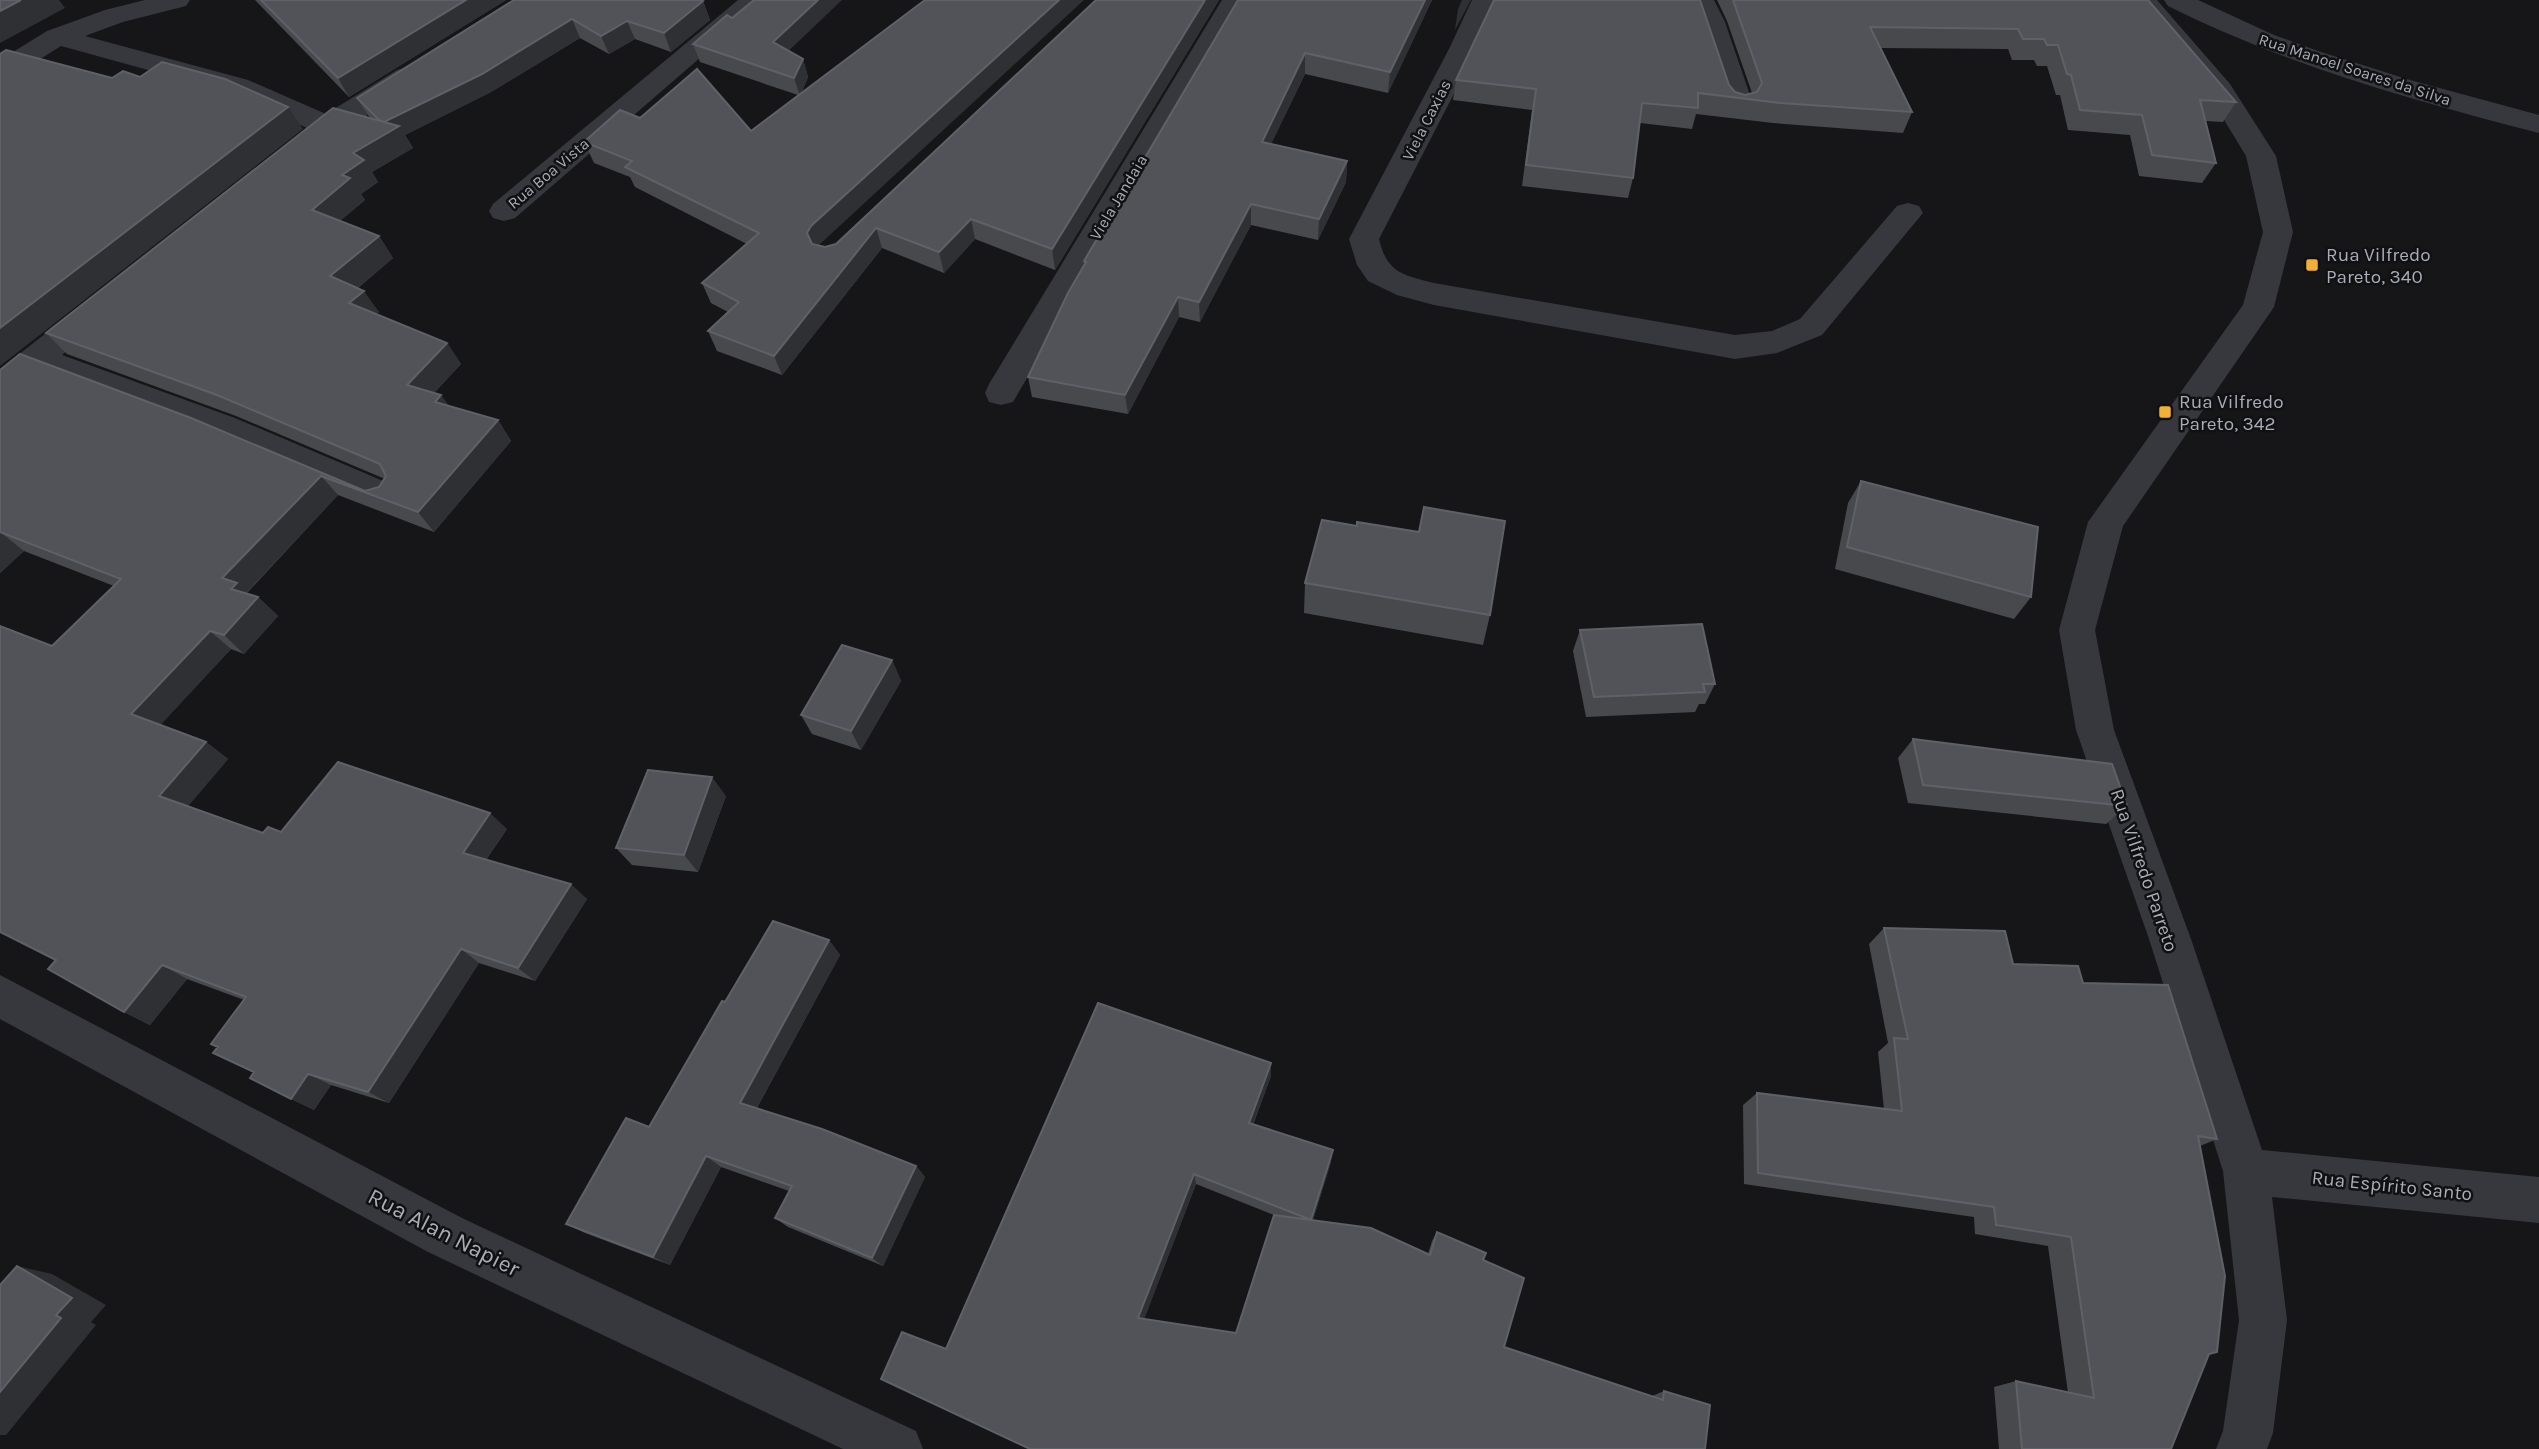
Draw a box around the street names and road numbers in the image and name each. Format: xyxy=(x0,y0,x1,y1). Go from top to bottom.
street label: Rua Manoel Soares da Silva xyxy=(2256,29,2453,110)
street label: Viela Caxias xyxy=(1398,77,1455,164)
street label: Rua Boa Vista xyxy=(504,134,593,213)
street label: Viela Jandaia xyxy=(1086,151,1151,243)
street label: Rua Vilfredo Parreto xyxy=(2106,786,2182,955)
street label: Rua Espírito Santo xyxy=(2311,1167,2473,1205)
street label: Rua Alan Napier xyxy=(363,1183,525,1283)

